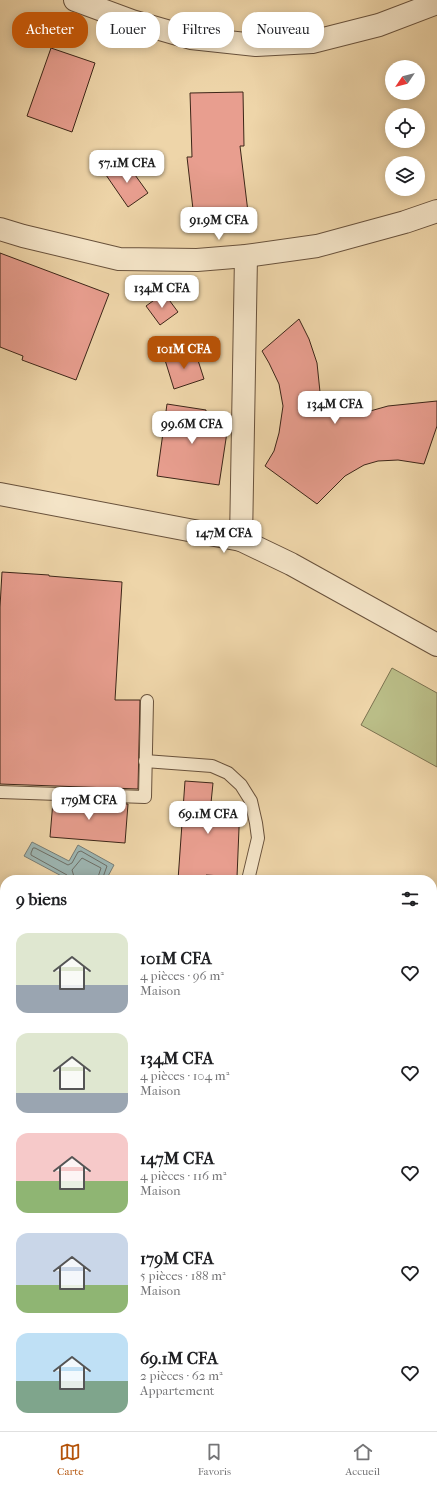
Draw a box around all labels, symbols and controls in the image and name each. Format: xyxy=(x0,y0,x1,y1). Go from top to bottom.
chip: Acheter xyxy=(12,12,88,48)
chip: Louer xyxy=(96,12,160,48)
chip: Filtres xyxy=(168,12,234,48)
chip: Nouveau xyxy=(242,12,324,48)
north arrow xyxy=(385,60,425,100)
map controls xyxy=(385,60,425,196)
button: locate xyxy=(385,108,425,148)
pin: 57.1M CFA xyxy=(81,150,173,184)
text: 57.1M CFA xyxy=(98,155,156,170)
button: layers xyxy=(385,156,425,196)
pin: 91.9M CFA xyxy=(173,207,265,241)
text: 91.9M CFA xyxy=(189,212,249,227)
pin: 134M CFA xyxy=(121,275,203,309)
text: 134M CFA xyxy=(134,280,190,295)
pin: 101M CFA xyxy=(143,336,225,370)
text: 101M CFA xyxy=(157,341,211,356)
pin: 134M CFA xyxy=(294,391,376,425)
text: 134M CFA xyxy=(307,396,363,411)
pin: 99.6M CFA xyxy=(146,411,238,445)
text: 99.6M CFA xyxy=(161,416,223,431)
pin: 147M CFA xyxy=(183,520,265,554)
text: 147M CFA xyxy=(196,525,252,540)
pin: 179M CFA xyxy=(48,787,130,821)
text: 179M CFA xyxy=(61,792,117,807)
pin: 69.1M CFA xyxy=(162,801,254,835)
text: 69.1M CFA xyxy=(178,806,238,821)
icon: filters xyxy=(399,888,421,910)
text: 9 biens xyxy=(16,889,67,909)
text: 101M CFA xyxy=(140,948,212,968)
icon: home xyxy=(48,949,96,997)
icon: heart xyxy=(399,962,421,984)
text: 4 pièces · 96 m² xyxy=(140,968,224,983)
text: Maison xyxy=(140,983,181,998)
text: 134M CFA xyxy=(140,1048,214,1068)
icon: home xyxy=(48,1049,96,1097)
icon: heart xyxy=(399,1062,421,1084)
text: 4 pièces · 104 m² xyxy=(140,1068,229,1083)
text: Maison xyxy=(140,1083,181,1098)
text: 147M CFA xyxy=(140,1148,214,1168)
icon: home xyxy=(48,1149,96,1197)
icon: heart xyxy=(399,1162,421,1184)
text: 4 pièces · 116 m² xyxy=(140,1168,226,1183)
text: Maison xyxy=(140,1183,181,1198)
text: 179M CFA xyxy=(140,1248,214,1268)
icon: home xyxy=(48,1249,96,1297)
icon: heart xyxy=(399,1262,421,1284)
text: 5 pièces · 188 m² xyxy=(140,1268,226,1283)
text: Maison xyxy=(140,1283,181,1298)
text: 69.1M CFA xyxy=(140,1348,218,1368)
icon: home xyxy=(48,1349,96,1397)
icon: heart xyxy=(399,1362,421,1384)
text: 2 pièces · 62 m² xyxy=(140,1368,223,1383)
text: Appartement xyxy=(140,1383,215,1398)
tab: Carte xyxy=(57,1441,84,1478)
tab: Favoris xyxy=(198,1441,231,1478)
tab: Accueil xyxy=(345,1441,380,1478)

